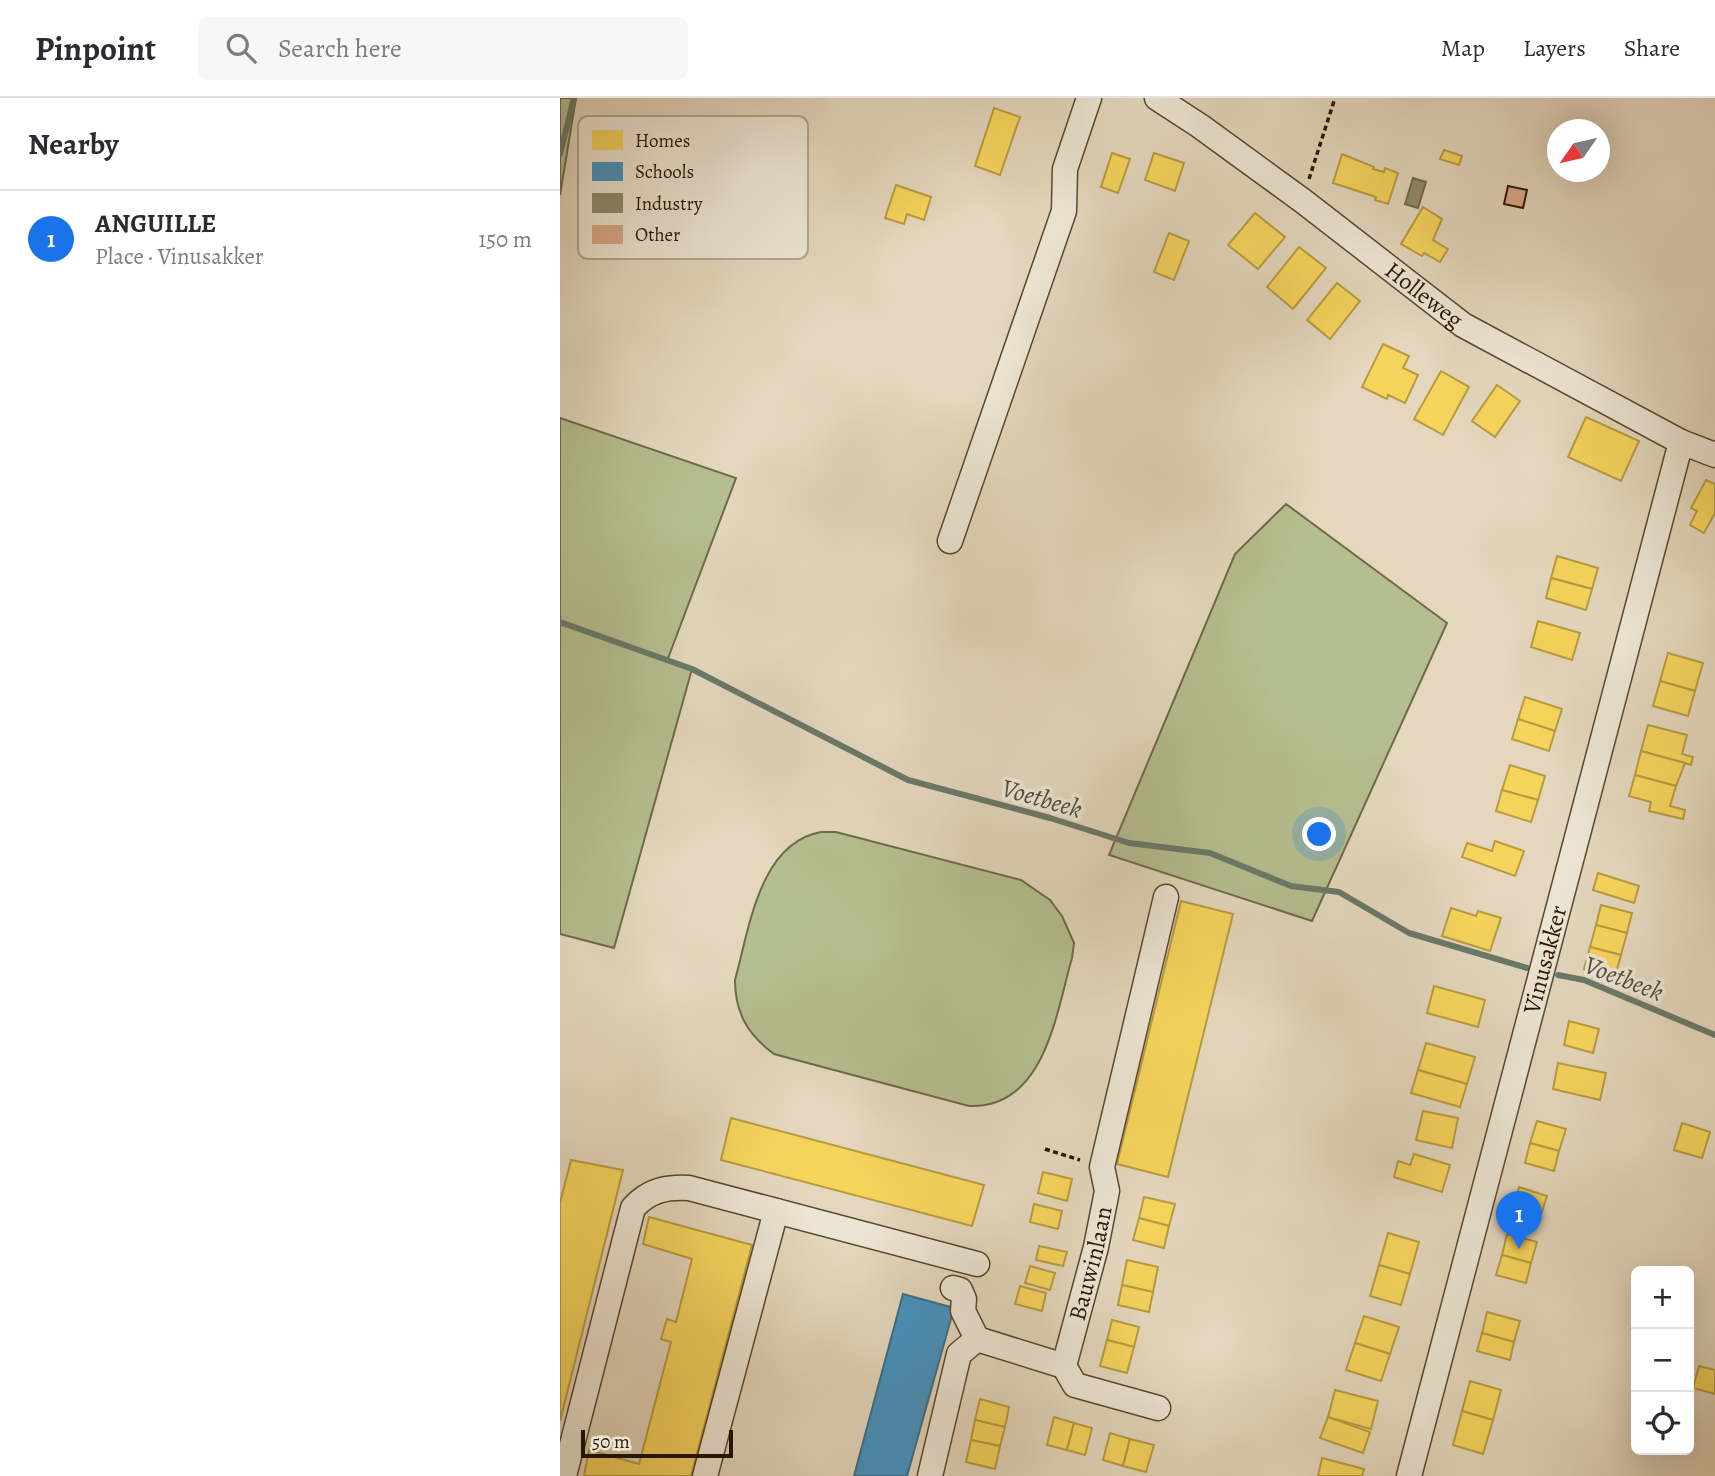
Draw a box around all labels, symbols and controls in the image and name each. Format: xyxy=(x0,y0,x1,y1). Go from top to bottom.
search box xyxy=(198,17,688,80)
text: Pinpoint xyxy=(35,26,156,71)
icon: search xyxy=(222,29,260,67)
text: Search here xyxy=(278,31,402,66)
text: Map xyxy=(1441,32,1485,64)
text: Layers xyxy=(1523,32,1586,64)
text: Share xyxy=(1624,32,1680,64)
legend xyxy=(578,116,808,259)
north arrow xyxy=(1547,119,1610,182)
text: Nearby xyxy=(28,124,119,164)
text: Homes xyxy=(635,128,690,154)
text: Schools xyxy=(635,159,694,185)
text: Industry xyxy=(635,191,703,217)
text: ANGUILLE xyxy=(95,206,216,241)
text: Other xyxy=(635,222,680,248)
text: 1 xyxy=(47,224,55,255)
text: 150 m xyxy=(478,224,532,255)
text: Place · Vinusakker xyxy=(95,241,264,272)
street label: Holleweg xyxy=(1378,254,1470,335)
water label: Voetbeek xyxy=(997,770,1086,827)
your location xyxy=(1302,817,1336,851)
street label: Vinusakker xyxy=(1515,902,1574,1018)
water label: Voetbeek xyxy=(1579,947,1669,1010)
pin: 1 xyxy=(1496,1191,1542,1249)
street label: Bauwinlaan xyxy=(1061,1203,1120,1324)
map controls xyxy=(1631,1266,1694,1455)
button: + xyxy=(1631,1266,1694,1329)
button: − xyxy=(1631,1329,1694,1392)
button: locate xyxy=(1631,1392,1694,1455)
scale bar xyxy=(581,1427,733,1459)
text: 50 m xyxy=(592,1429,630,1455)

